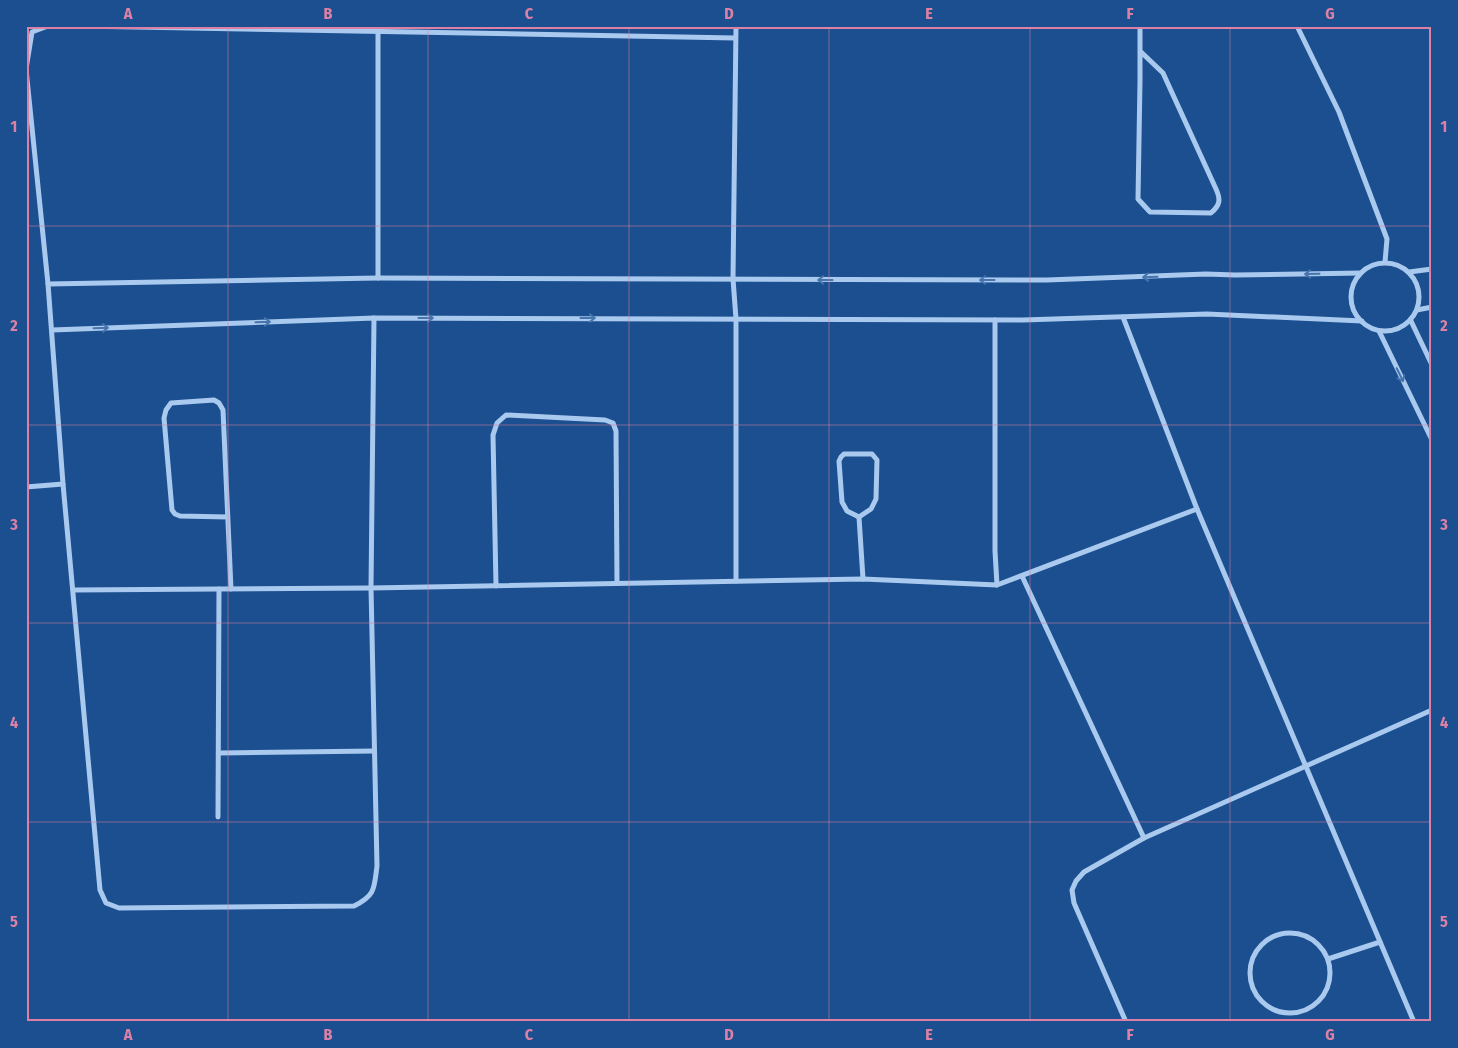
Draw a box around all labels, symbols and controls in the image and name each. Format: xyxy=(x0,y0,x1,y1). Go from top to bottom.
text: A xyxy=(123,4,133,23)
text: B xyxy=(324,4,333,23)
text: C xyxy=(525,4,534,23)
text: D xyxy=(724,4,734,23)
text: E xyxy=(925,4,933,23)
text: F xyxy=(1126,4,1134,23)
text: G xyxy=(1325,4,1335,23)
text: 1 xyxy=(11,117,17,136)
text: 1 xyxy=(1441,117,1447,136)
one-way arrow xyxy=(1304,269,1320,278)
one-way arrow xyxy=(1142,272,1158,281)
one-way arrow xyxy=(817,275,834,285)
one-way arrow xyxy=(980,275,996,285)
one-way arrow xyxy=(417,313,433,323)
one-way arrow xyxy=(580,313,596,323)
text: 2 xyxy=(9,316,18,335)
text: 2 xyxy=(1439,316,1448,335)
one-way arrow xyxy=(254,317,271,327)
one-way arrow xyxy=(92,323,109,333)
one-way arrow xyxy=(1396,367,1405,382)
text: 3 xyxy=(9,515,18,534)
text: 3 xyxy=(1439,515,1448,534)
text: 4 xyxy=(10,713,18,732)
text: 4 xyxy=(1440,713,1448,732)
text: 5 xyxy=(10,912,18,931)
text: 5 xyxy=(1440,912,1448,931)
text: A xyxy=(123,1025,133,1044)
text: B xyxy=(324,1025,333,1044)
text: C xyxy=(525,1025,534,1044)
text: D xyxy=(724,1025,734,1044)
text: E xyxy=(925,1025,933,1044)
text: F xyxy=(1126,1025,1134,1044)
text: G xyxy=(1325,1025,1335,1044)

